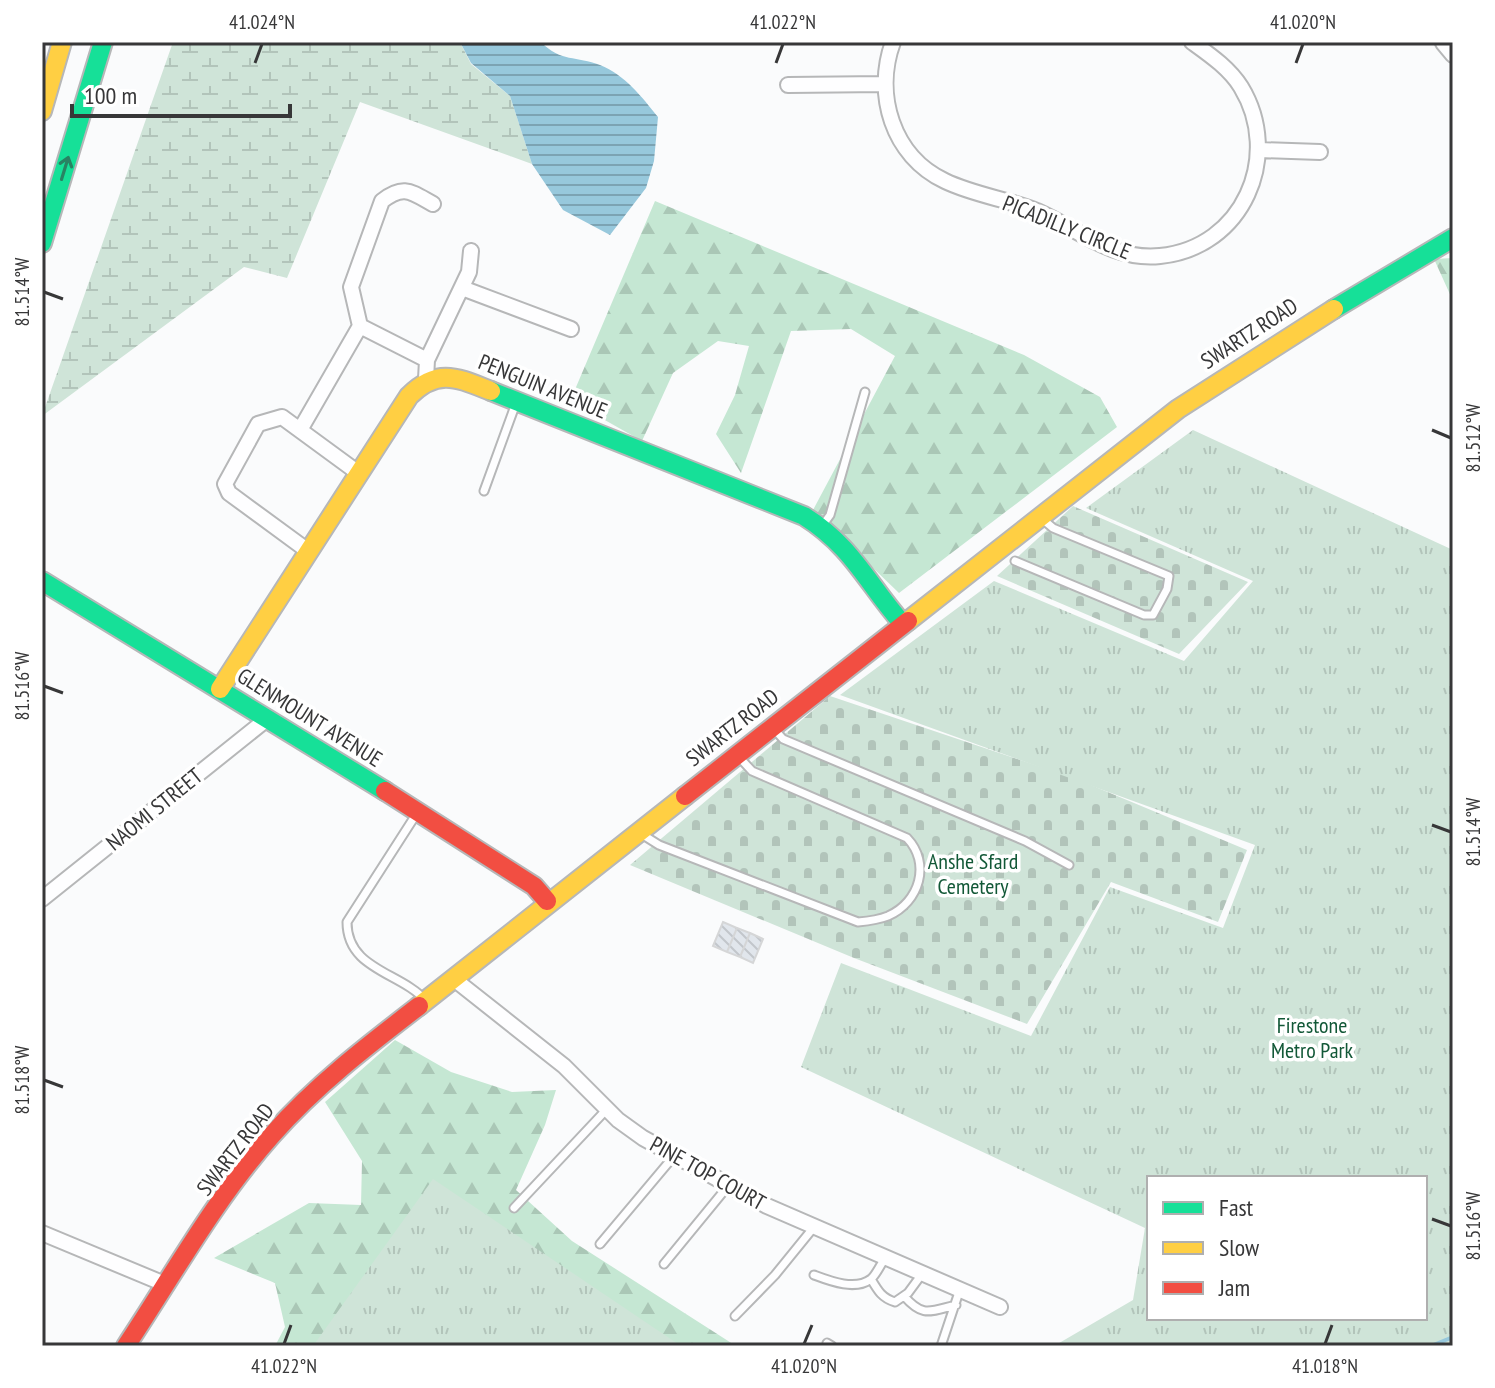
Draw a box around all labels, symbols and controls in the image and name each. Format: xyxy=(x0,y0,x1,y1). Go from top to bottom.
text: 41.024°N xyxy=(229,9,295,35)
text: 41.022°N xyxy=(750,9,816,35)
text: 41.020°N xyxy=(1270,9,1336,35)
scale bar xyxy=(72,68,290,118)
text: 100 m xyxy=(84,80,137,111)
one-way arrow xyxy=(58,156,73,182)
street label: PICADILLY CIRCLE xyxy=(999,189,1135,265)
text: 81.514°W xyxy=(9,257,35,326)
street label: SWARTZ ROAD xyxy=(1195,291,1303,375)
street label: PENGUIN AVENUE xyxy=(475,347,611,425)
text: 81.512°W xyxy=(1460,403,1486,472)
text: 81.516°W xyxy=(9,651,35,720)
street label: GLENMOUNT AVENUE xyxy=(232,661,388,773)
street label: SWARTZ ROAD xyxy=(680,682,784,772)
street label: NAOMI STREET xyxy=(100,761,208,856)
text: 81.514°W xyxy=(1460,797,1486,866)
park label: Anshe Sfard Cemetery xyxy=(928,847,1018,900)
park label: Firestone Metro Park xyxy=(1271,1011,1353,1064)
text: 81.518°W xyxy=(9,1045,35,1114)
street label: SWARTZ ROAD xyxy=(190,1097,280,1201)
street label: PINE TOP COURT xyxy=(645,1130,771,1216)
legend xyxy=(1147,1176,1427,1320)
text: 81.516°W xyxy=(1460,1191,1486,1260)
text: Fast xyxy=(1219,1192,1254,1223)
text: Slow xyxy=(1219,1232,1260,1263)
text: Jam xyxy=(1218,1272,1250,1303)
text: 41.022°N xyxy=(251,1353,317,1379)
text: 41.020°N xyxy=(771,1353,837,1379)
text: 41.018°N xyxy=(1292,1353,1358,1379)

